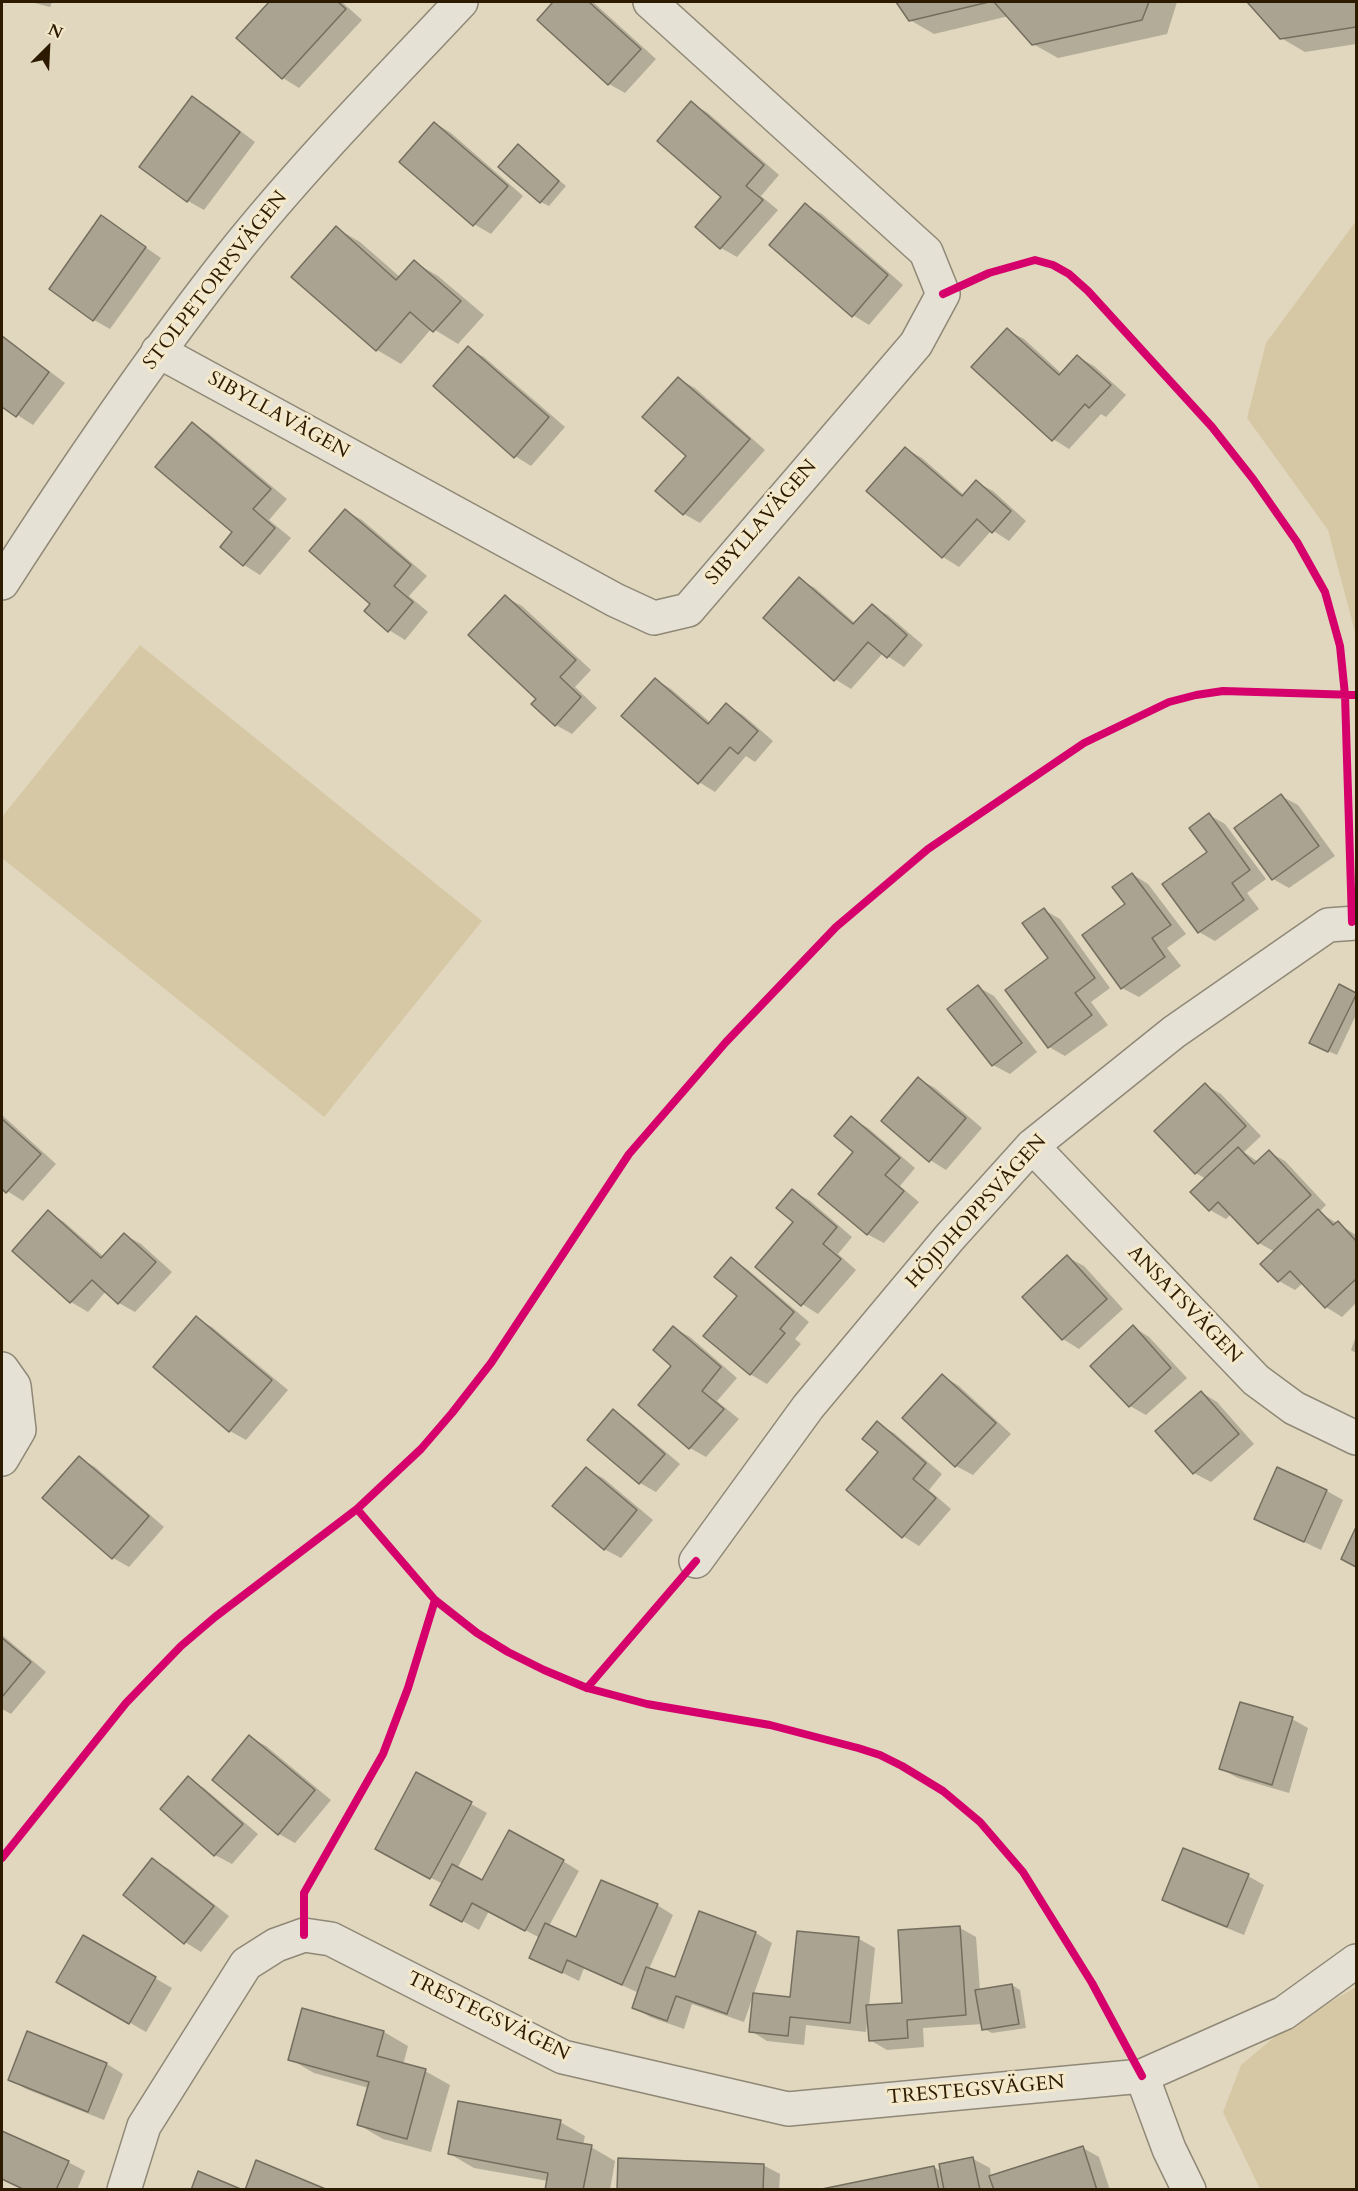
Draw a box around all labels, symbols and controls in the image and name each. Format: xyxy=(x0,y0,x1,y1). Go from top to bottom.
north arrow xyxy=(18,18,78,78)
text: N xyxy=(44,19,66,44)
street label: STOLPETORPSVÄGEN xyxy=(139,187,293,375)
street label: SIBYLLAVÄGEN xyxy=(203,367,353,465)
street label: SIBYLLAVÄGEN xyxy=(701,456,823,590)
street label: HÖJDHOPPSVÄGEN xyxy=(902,1130,1052,1294)
street label: ANSATSVÄGEN xyxy=(1122,1241,1246,1369)
street label: TRESTEGSVÄGEN xyxy=(403,1967,573,2067)
street label: TRESTEGSVÄGEN xyxy=(886,2071,1066,2111)

